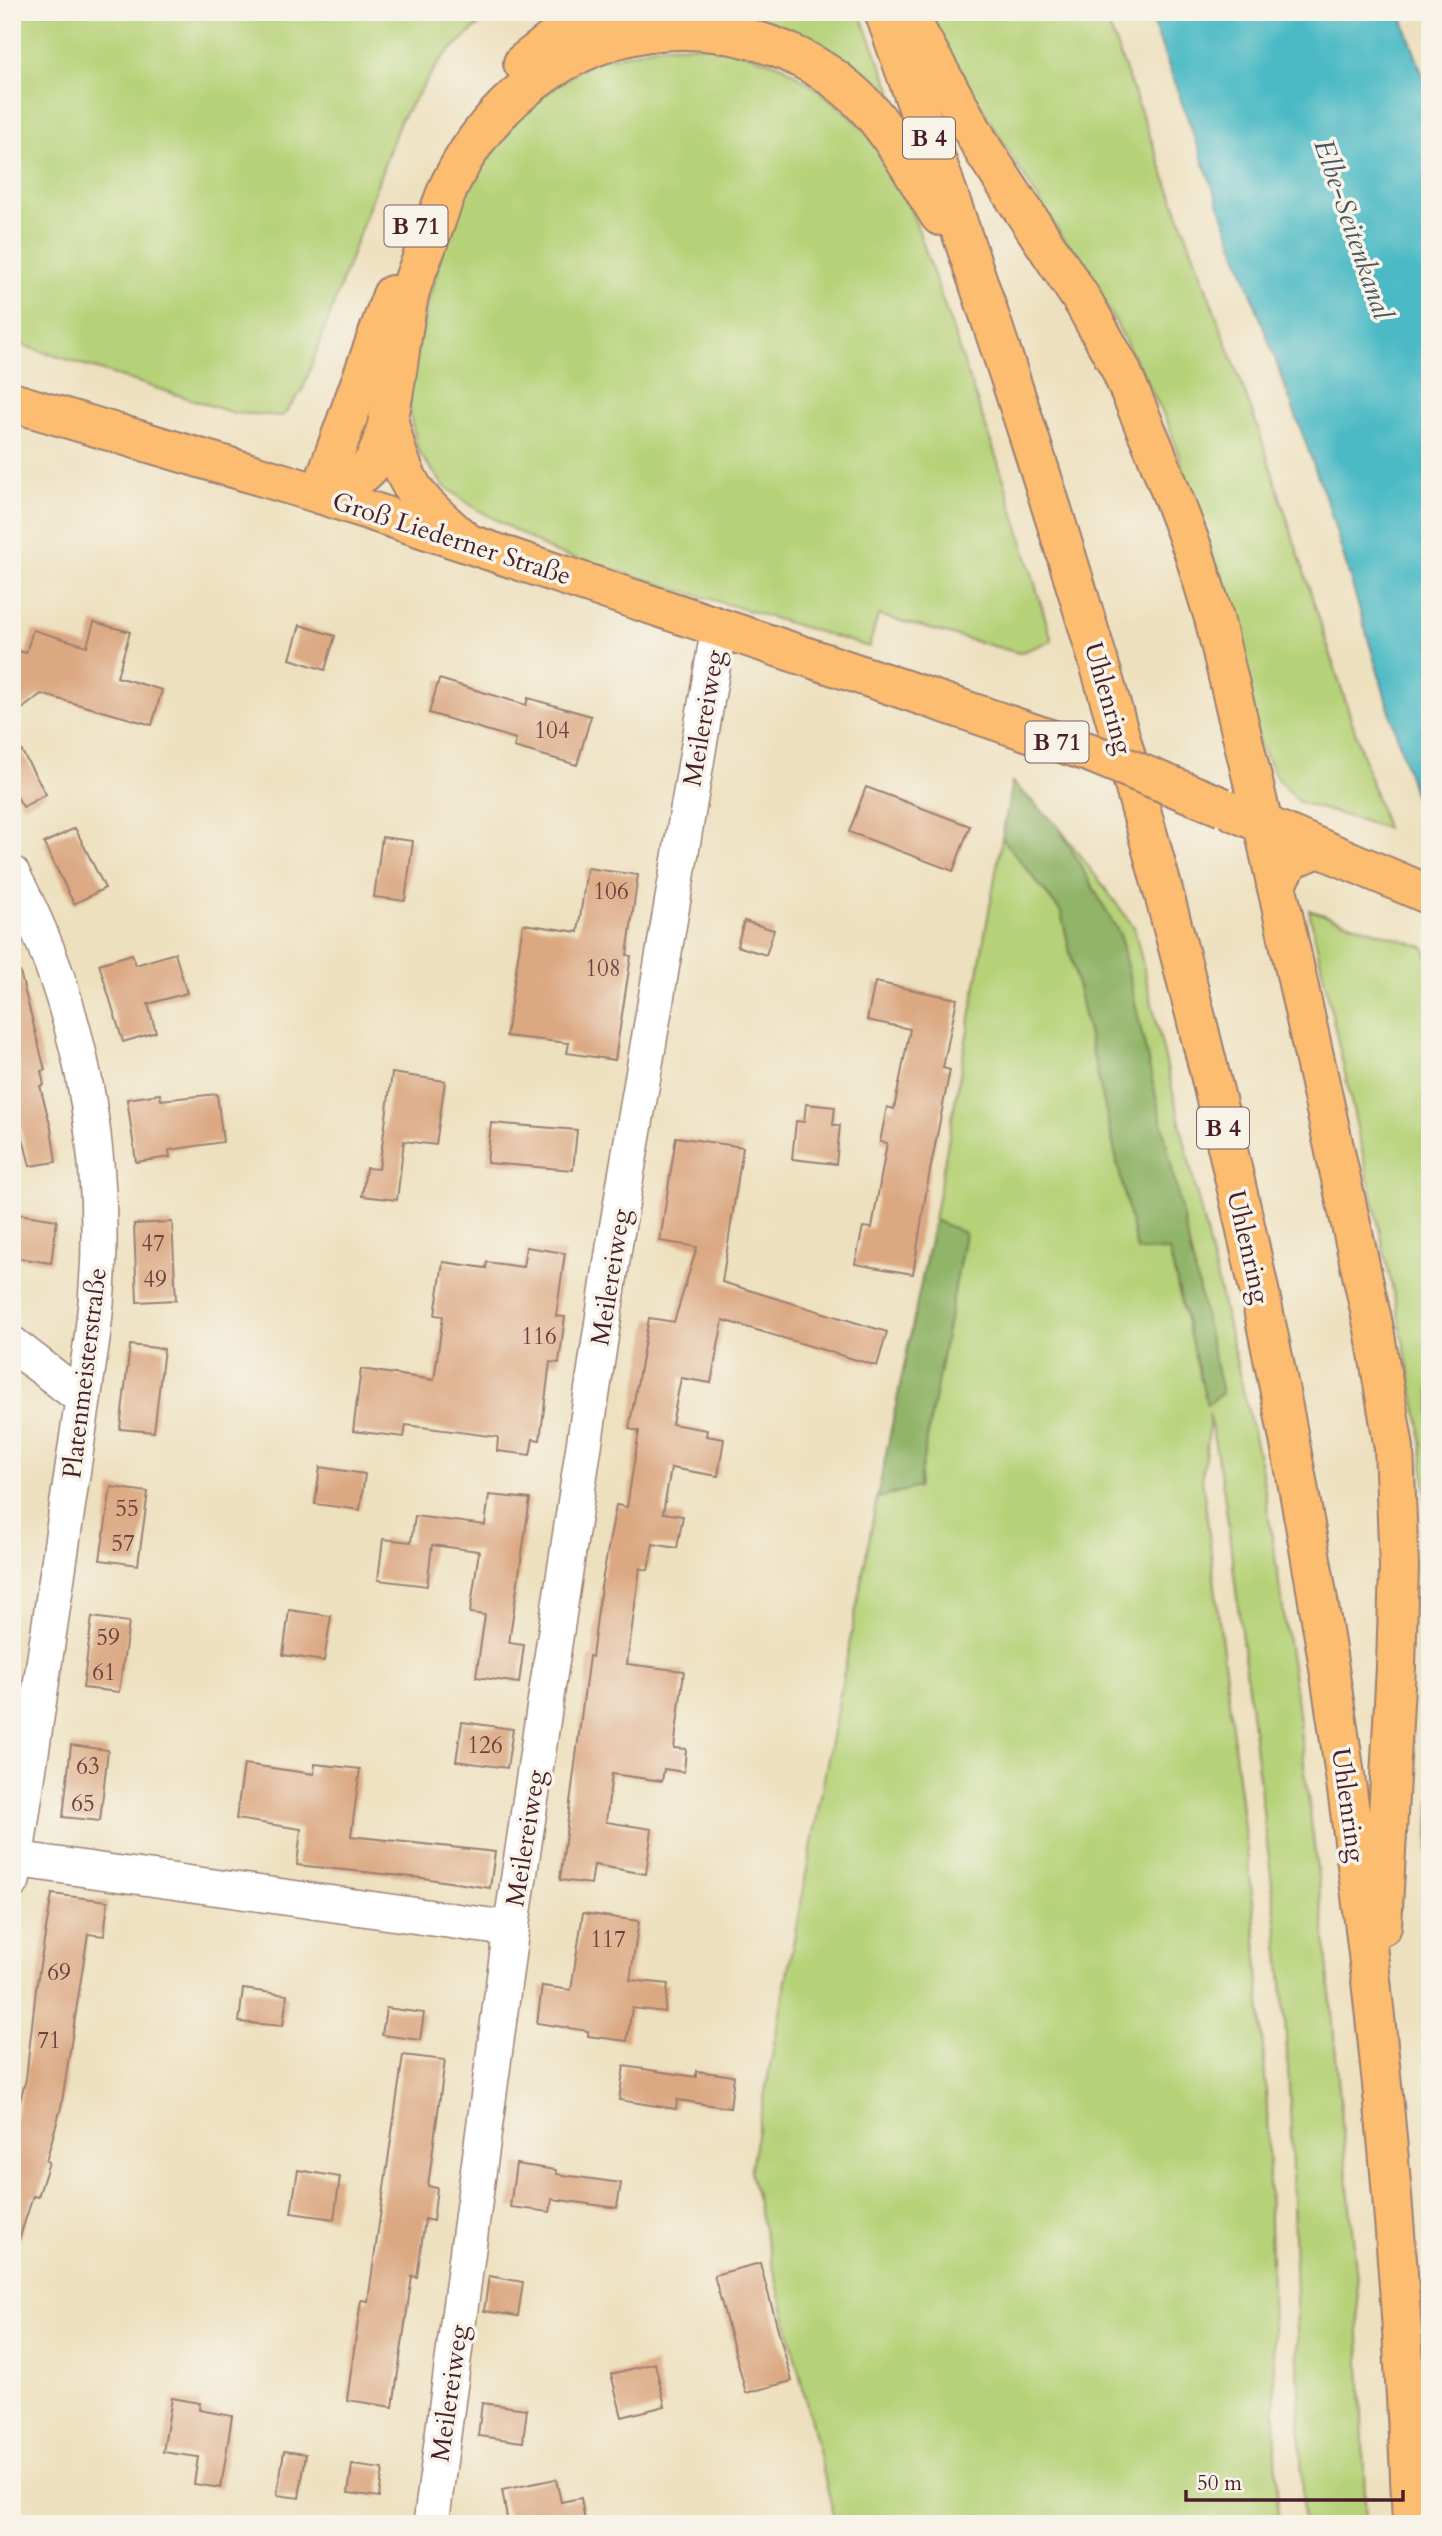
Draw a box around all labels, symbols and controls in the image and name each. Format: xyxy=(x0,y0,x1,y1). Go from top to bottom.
road number: B 4 xyxy=(903,118,955,158)
water label: Elbe-Seitenkanal xyxy=(1304,134,1402,326)
road number: B 71 xyxy=(384,206,448,246)
street label: Groß Liederner Straße xyxy=(328,483,576,594)
street label: Uhlenring xyxy=(1076,638,1141,759)
street label: Meilereiweg xyxy=(674,647,733,789)
house number: 104 xyxy=(534,715,570,746)
road number: B 71 xyxy=(1026,722,1088,762)
house number: 106 xyxy=(593,876,629,907)
house number: 108 xyxy=(585,953,621,984)
road number: B 4 xyxy=(1197,1108,1249,1148)
street label: Uhlenring xyxy=(1219,1187,1279,1307)
street label: Meilereiweg xyxy=(582,1206,639,1348)
house number: 47 xyxy=(141,1228,165,1259)
house number: 49 xyxy=(143,1264,167,1295)
street label: Platenmeisterstraße xyxy=(54,1266,115,1481)
house number: 116 xyxy=(521,1321,557,1352)
house number: 55 xyxy=(115,1493,139,1524)
house number: 57 xyxy=(111,1528,135,1559)
house number: 59 xyxy=(96,1622,120,1653)
house number: 61 xyxy=(92,1657,116,1688)
house number: 126 xyxy=(467,1730,503,1761)
street label: Uhlenring xyxy=(1323,1746,1374,1865)
house number: 63 xyxy=(76,1751,100,1782)
street label: Meilereiweg xyxy=(497,1767,554,1909)
house number: 65 xyxy=(71,1788,95,1819)
house number: 117 xyxy=(590,1924,626,1955)
house number: 69 xyxy=(47,1957,71,1988)
house number: 71 xyxy=(37,2025,61,2056)
street label: Meilereiweg xyxy=(423,2322,476,2464)
scale bar xyxy=(1186,2459,1404,2503)
text: 50 m xyxy=(1197,2469,1242,2498)

